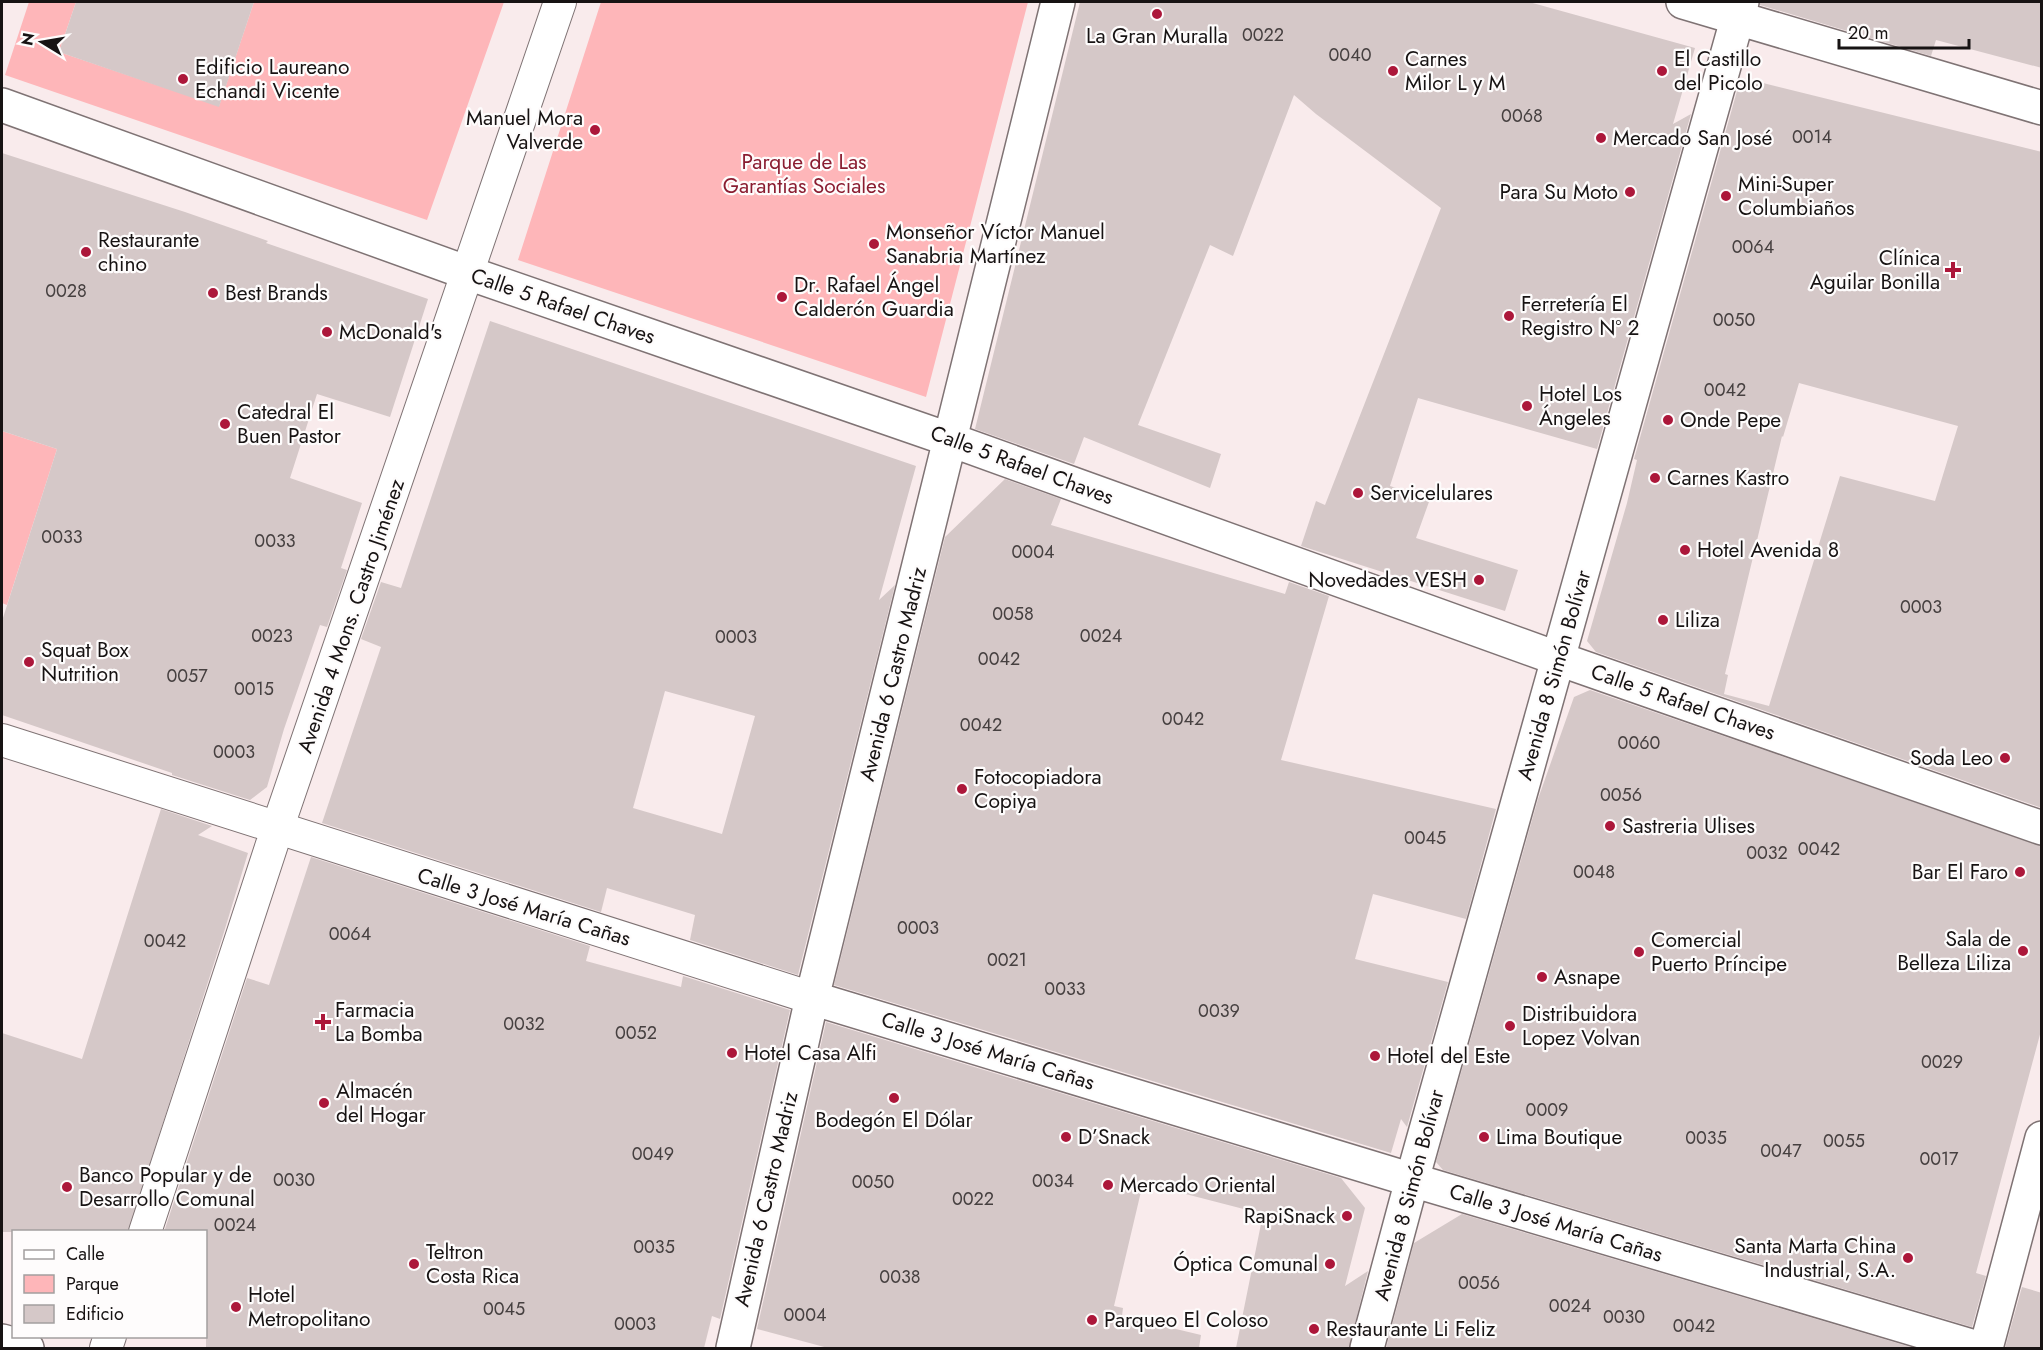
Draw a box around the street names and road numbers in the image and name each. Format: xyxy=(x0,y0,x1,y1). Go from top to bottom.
street label: Calle 5 Rafael Chaves xyxy=(467,260,659,352)
street label: Calle 5 Rafael Chaves xyxy=(926,418,1118,512)
street label: Avenida 4 Mons. Castro Jiménez xyxy=(290,475,412,757)
street label: Avenida 6 Castro Madriz xyxy=(852,563,934,784)
street label: Avenida 8 Simón Bolívar xyxy=(1510,566,1599,784)
street label: Calle 5 Rafael Chaves xyxy=(1587,656,1779,748)
street label: Calle 3 José María Cañas xyxy=(414,860,634,954)
street label: Calle 3 José María Cañas xyxy=(878,1004,1098,1098)
street label: Avenida 8 Simón Bolívar xyxy=(1366,1085,1452,1304)
street label: Avenida 6 Castro Madriz xyxy=(727,1088,805,1309)
street label: Calle 3 José María Cañas xyxy=(1446,1176,1666,1270)

